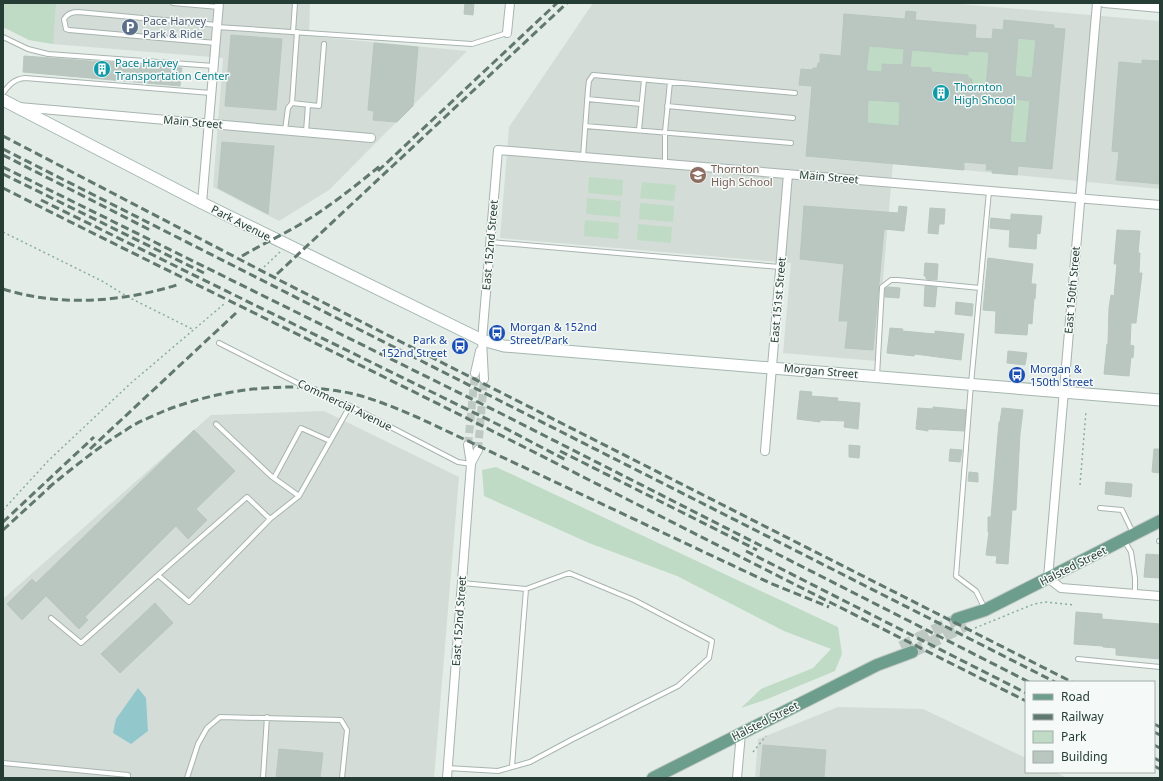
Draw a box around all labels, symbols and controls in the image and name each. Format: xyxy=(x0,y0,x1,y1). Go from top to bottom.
place label: Pace Harvey Park & Ride xyxy=(143,13,207,41)
parking icon: Pace Harvey Park & Ride xyxy=(120,17,140,37)
place label: Pace Harvey Transportation Center xyxy=(115,55,229,83)
building icon: Pace Harvey Transportation Center xyxy=(92,59,112,79)
place label: Thornton High Shcool xyxy=(954,79,1016,107)
building icon: Thornton High Shcool xyxy=(931,83,951,103)
street label: Main Street xyxy=(163,111,223,132)
place label: Thornton High School xyxy=(711,161,773,189)
school or university icon: Thornton High School xyxy=(688,165,708,185)
street label: Main Street xyxy=(799,166,859,187)
street label: East 152nd Street xyxy=(478,199,501,291)
street label: Park Avenue xyxy=(209,201,273,244)
street label: East 150th Street xyxy=(1060,246,1083,334)
street label: East 151st Street xyxy=(766,256,789,343)
place label: Morgan & 152nd Street/Park xyxy=(510,319,597,347)
bus stop icon: Morgan & 152nd Street/Park xyxy=(487,323,507,343)
place label: Park & 152nd Street xyxy=(381,332,448,360)
bus stop icon: Park & 152nd Street xyxy=(450,336,470,356)
street label: Morgan Street xyxy=(783,360,859,381)
place label: Morgan & 150th Street xyxy=(1030,361,1093,389)
bus stop icon: Morgan & 150th Street xyxy=(1007,365,1027,385)
street label: Commercial Avenue xyxy=(296,375,395,434)
street label: Halsted Street xyxy=(1037,542,1109,589)
street label: East 152nd Street xyxy=(448,575,469,667)
legend xyxy=(1025,681,1155,773)
text: Road xyxy=(1061,688,1090,705)
street label: Halsted Street xyxy=(729,697,801,744)
text: Railway xyxy=(1061,708,1105,725)
text: Park xyxy=(1061,728,1087,745)
text: Building xyxy=(1061,748,1108,765)

